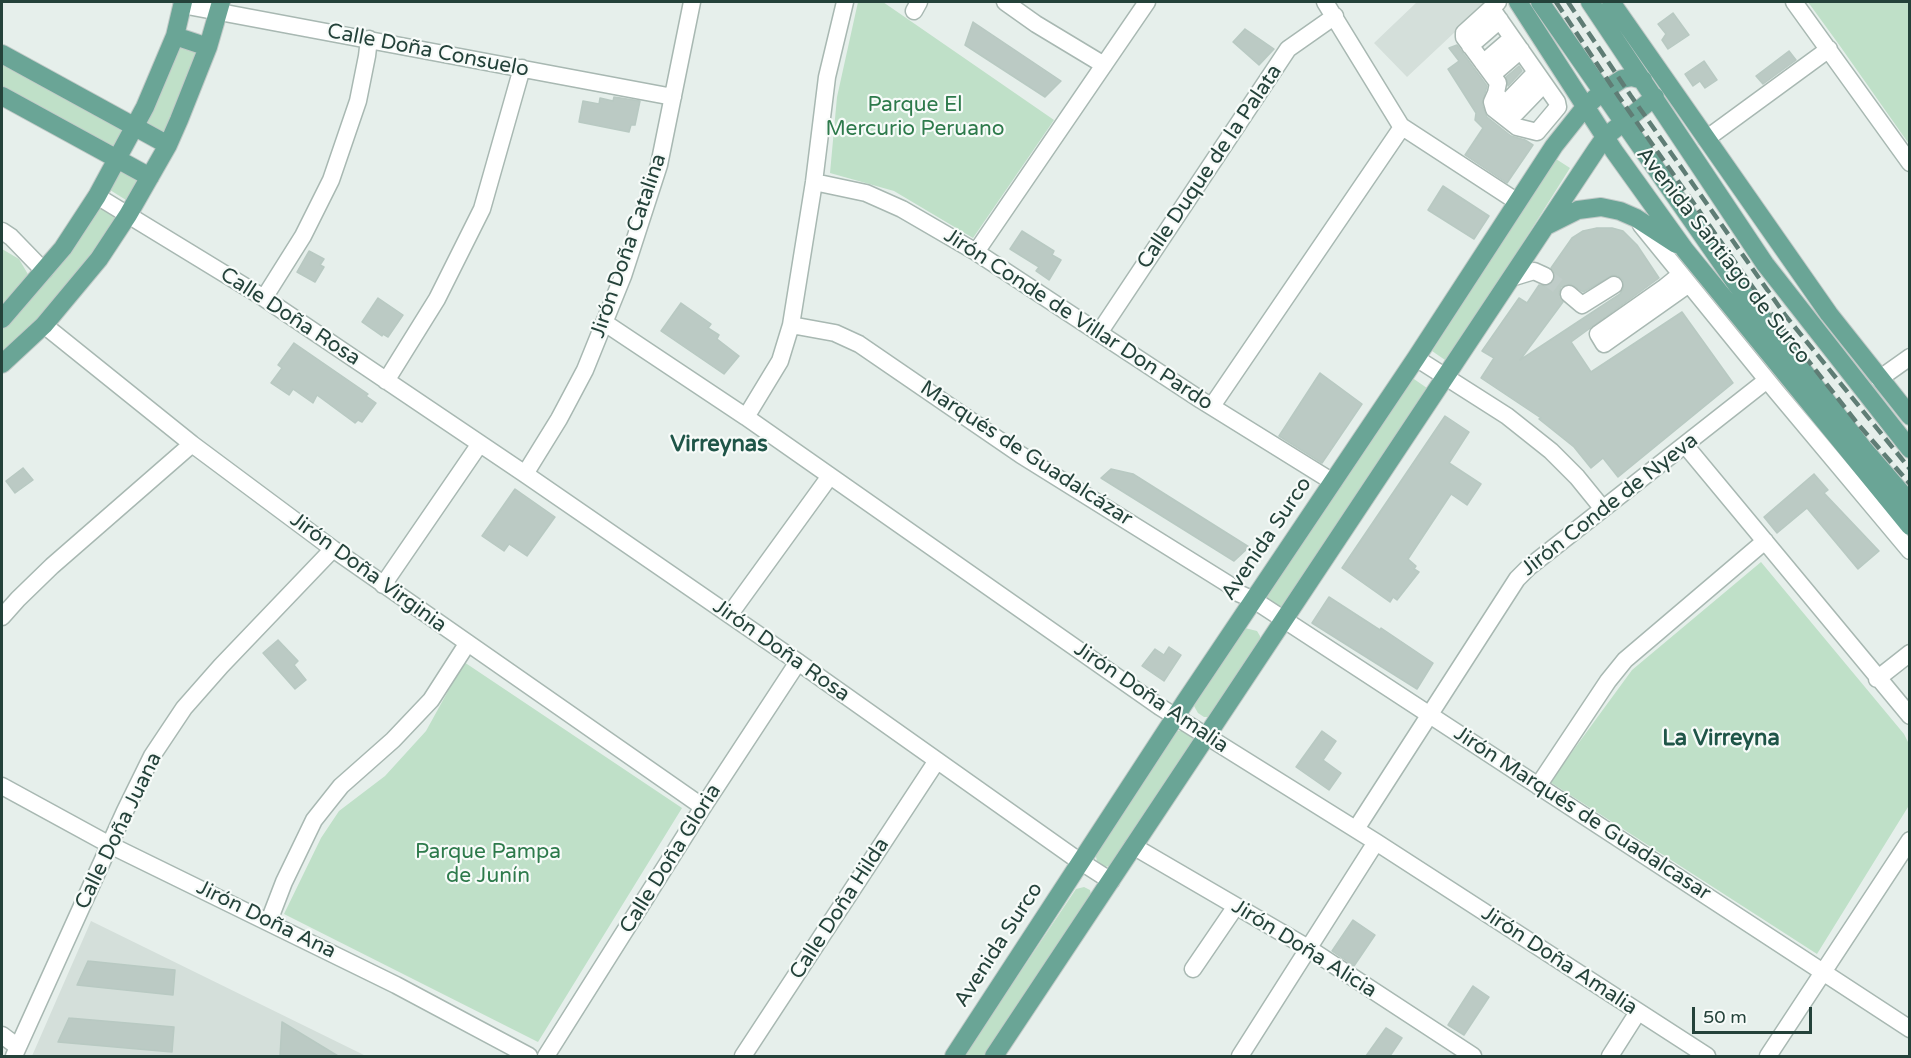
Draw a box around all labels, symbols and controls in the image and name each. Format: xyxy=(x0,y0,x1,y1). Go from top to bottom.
street label: Calle Doña Consuelo xyxy=(325,19,531,83)
street label: Calle Duque de la Palata xyxy=(1132,60,1288,274)
park label: Parque El Mercurio Peruano xyxy=(826,92,1004,142)
street label: Avenida Santiago de Surco xyxy=(1631,143,1815,369)
street label: Jirón Doña Catalina xyxy=(586,151,672,341)
street label: Jirón Conde de Villar Don Pardo xyxy=(939,223,1217,417)
street label: Calle Doña Rosa xyxy=(215,262,365,372)
street label: Marqués de Guadalcázar xyxy=(915,376,1137,532)
street label: Jirón Conde de Nyeva xyxy=(1517,428,1703,582)
district label: Virreynas xyxy=(670,432,768,458)
street label: Avenida Surco xyxy=(1216,472,1318,606)
street label: Jirón Doña Virginia xyxy=(285,508,451,638)
street label: Jirón Doña Rosa xyxy=(708,594,854,708)
street label: Jirón Doña Amalia xyxy=(1069,637,1233,759)
street label: Jirón Marqués de Guadalcasar xyxy=(1449,721,1715,907)
district label: La Virreyna xyxy=(1662,726,1780,752)
street label: Calle Doña Juana xyxy=(70,748,168,914)
street label: Calle Doña Gloria xyxy=(615,780,727,938)
street label: Calle Doña Hilda xyxy=(785,834,895,984)
park label: Parque Pampa de Junín xyxy=(415,839,561,889)
street label: Jirón Doña Ana xyxy=(192,875,340,965)
street label: Avenida Surco xyxy=(949,878,1049,1012)
street label: Jirón Doña Alicia xyxy=(1227,894,1381,1004)
street label: Jirón Doña Amalia xyxy=(1476,901,1642,1021)
scale bar xyxy=(1695,995,1815,1033)
text: 50 m xyxy=(1703,1006,1747,1028)

